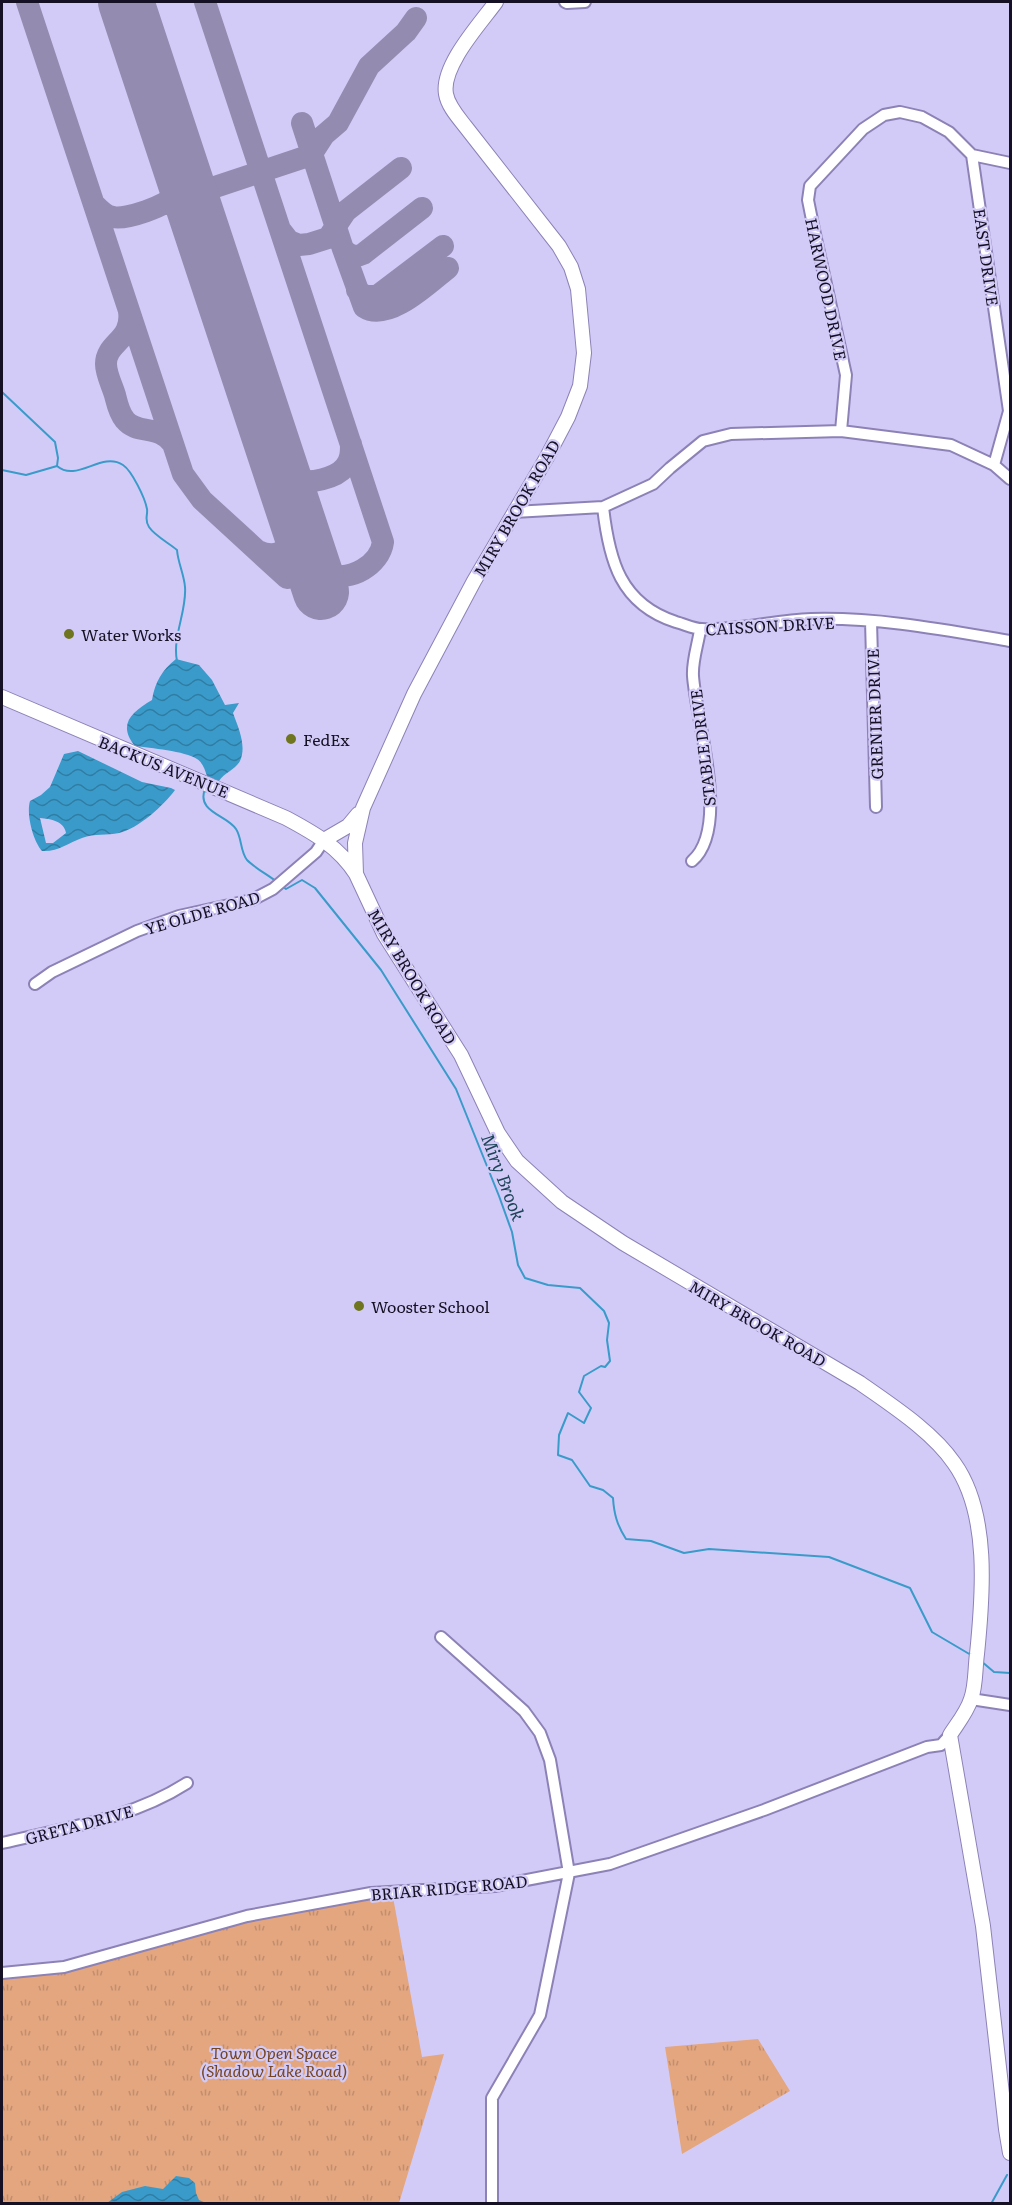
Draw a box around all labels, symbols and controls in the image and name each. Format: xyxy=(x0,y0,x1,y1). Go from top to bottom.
street label: EAST DRIVE xyxy=(968,207,1006,307)
street label: HARWOOD DRIVE xyxy=(800,216,854,362)
street label: MIRY BROOK ROAD xyxy=(467,435,565,581)
street label: CAISSON DRIVE xyxy=(705,610,835,640)
place label: Water Works xyxy=(81,622,181,646)
marker: Water Works xyxy=(62,627,76,641)
street label: GRENIER DRIVE xyxy=(860,648,888,780)
street label: STABLE DRIVE xyxy=(683,688,721,808)
place label: FedEx xyxy=(303,727,350,751)
street label: BACKUS AVENUE xyxy=(95,729,233,803)
marker: FedEx xyxy=(284,732,298,746)
street label: YE OLDE ROAD xyxy=(141,884,263,940)
street label: MIRY BROOK ROAD xyxy=(363,903,463,1049)
water label: Miry Brook xyxy=(475,1130,533,1225)
street label: MIRY BROOK ROAD xyxy=(685,1274,831,1372)
place label: Wooster School xyxy=(371,1294,490,1318)
marker: Wooster School xyxy=(352,1299,366,1313)
street label: GRETA DRIVE xyxy=(22,1798,136,1850)
street label: BRIAR RIDGE ROAD xyxy=(370,1868,528,1906)
park label: Town Open Space (Shadow Lake Road) xyxy=(201,2040,347,2082)

